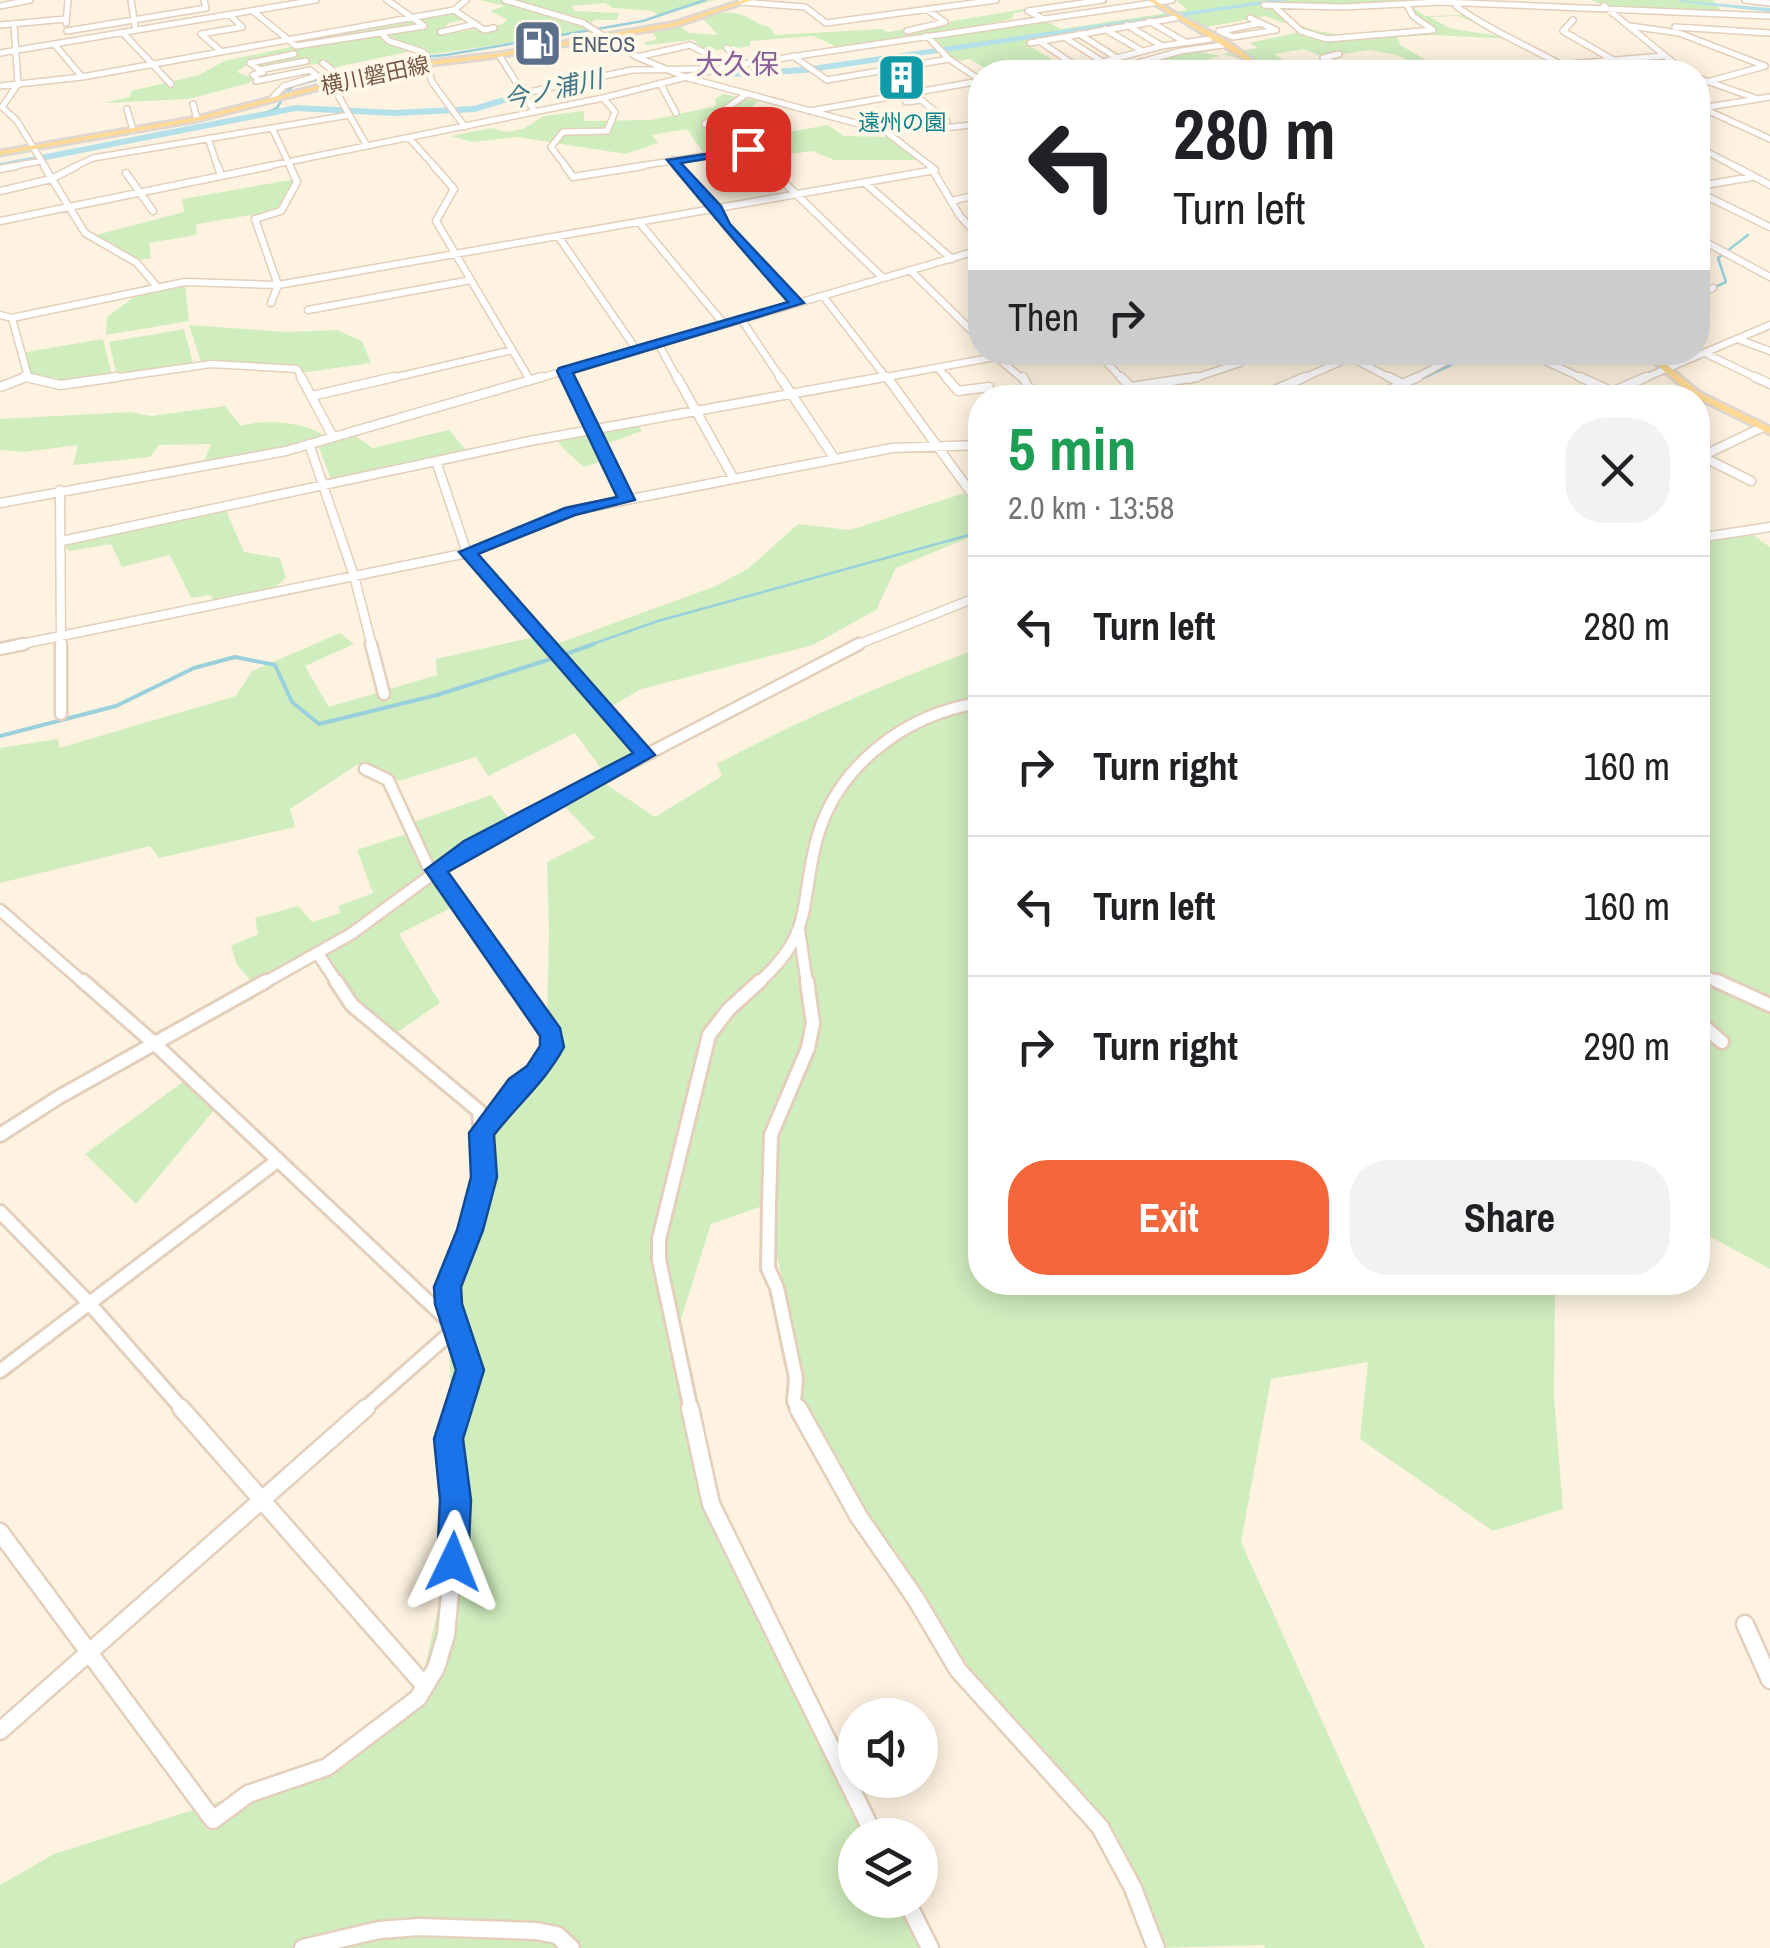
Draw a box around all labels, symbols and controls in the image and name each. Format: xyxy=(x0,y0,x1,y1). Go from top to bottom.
fuel station icon: ENEOS xyxy=(511,18,563,70)
place label: ENEOS xyxy=(572,29,635,59)
district label: 大久保 xyxy=(695,45,779,83)
street label: 横川磐田線 xyxy=(318,49,432,101)
building icon: 遠州の園 xyxy=(876,52,928,104)
water label: 今ノ浦川 xyxy=(500,61,608,117)
text: 280 m xyxy=(1173,87,1336,181)
icon: left xyxy=(1008,100,1138,230)
pin xyxy=(706,107,791,192)
place label: 遠州の園 xyxy=(858,107,946,137)
icon: arrive xyxy=(721,122,776,177)
text: Turn left xyxy=(1173,177,1305,238)
icon: right xyxy=(1099,290,1154,345)
text: Then xyxy=(1008,292,1079,343)
text: 5 min xyxy=(1008,408,1137,489)
button: close xyxy=(1565,418,1670,523)
text: 2.0 km · 13:58 xyxy=(1008,486,1174,529)
icon: left xyxy=(1008,599,1063,654)
text: Turn left xyxy=(1093,601,1215,652)
text: 280 m xyxy=(1583,601,1670,652)
icon: right xyxy=(1008,739,1063,794)
text: Turn right xyxy=(1093,741,1238,792)
text: 160 m xyxy=(1583,741,1670,792)
icon: left xyxy=(1008,879,1063,934)
text: Turn left xyxy=(1093,881,1215,932)
text: 160 m xyxy=(1583,881,1670,932)
icon: right xyxy=(1008,1019,1063,1074)
text: Turn right xyxy=(1093,1021,1238,1072)
text: 290 m xyxy=(1583,1021,1670,1072)
button: Exit xyxy=(1008,1160,1329,1275)
button: Share xyxy=(1349,1160,1670,1275)
position arrow xyxy=(401,1510,505,1614)
map controls xyxy=(838,1698,938,1918)
button: sound xyxy=(838,1698,938,1798)
button: layers xyxy=(838,1818,938,1918)

